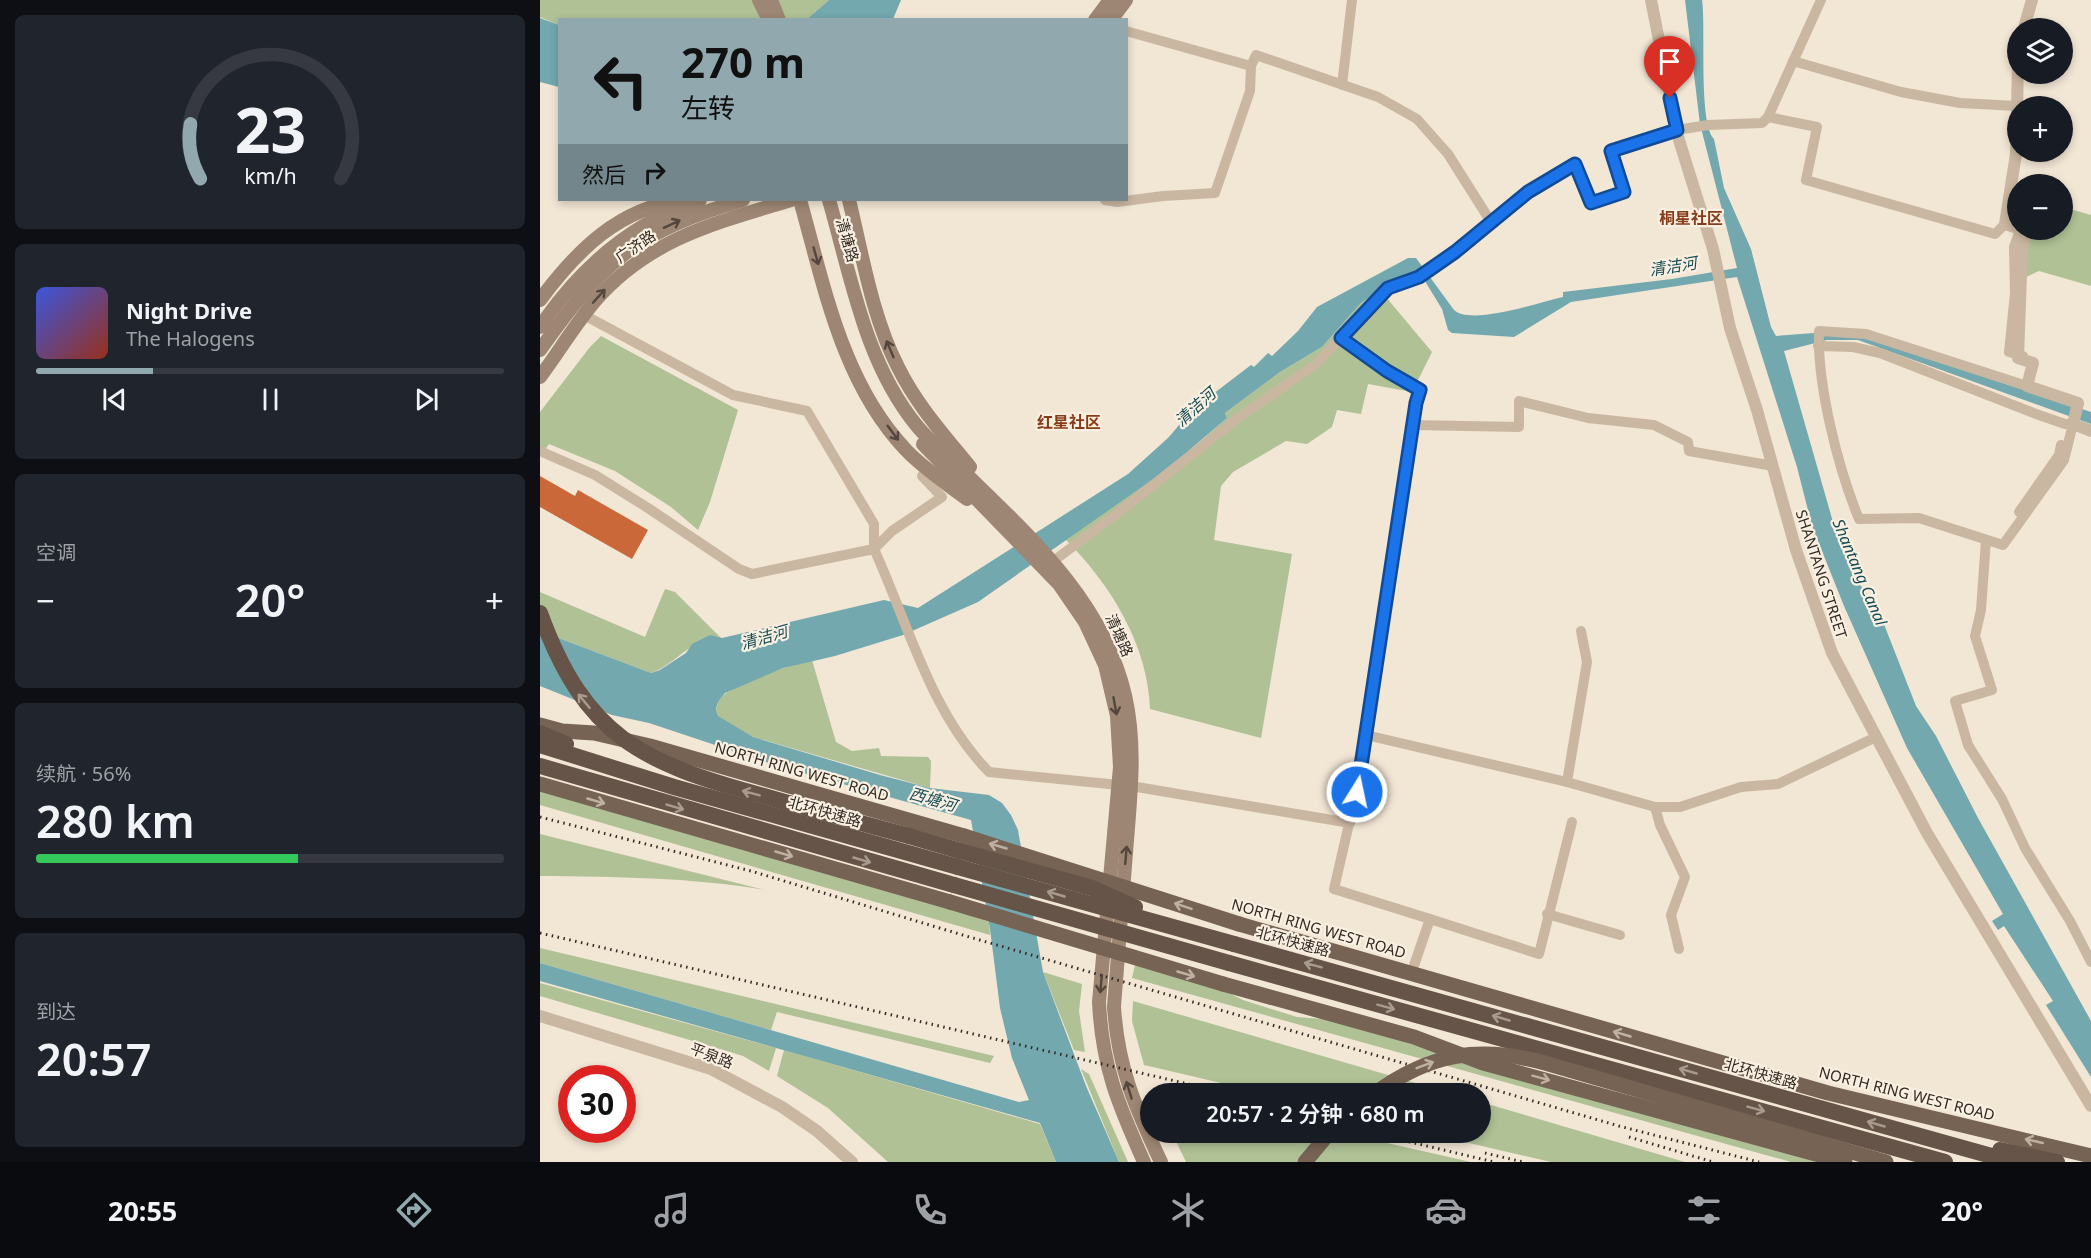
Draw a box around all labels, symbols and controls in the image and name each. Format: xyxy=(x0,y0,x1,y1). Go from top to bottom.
map controls xyxy=(2007,18,2073,240)
button: layers xyxy=(2007,18,2073,84)
text: 270 m xyxy=(681,33,805,90)
pin xyxy=(1644,36,1695,98)
icon: left xyxy=(582,42,660,120)
icon: arrive xyxy=(1653,45,1686,78)
text: 23 xyxy=(234,86,306,171)
text: 左转 xyxy=(681,89,735,126)
button: + xyxy=(2007,96,2073,162)
icon: right xyxy=(638,156,671,189)
text: 然后 xyxy=(582,159,626,189)
text: km/h xyxy=(244,162,296,191)
button: − xyxy=(2007,174,2073,240)
district label: 桐星社区 xyxy=(1659,207,1723,229)
street label: 清塘路 xyxy=(832,216,864,264)
one-way arrow xyxy=(662,218,680,230)
street label: 广济路 xyxy=(611,225,659,267)
one-way arrow xyxy=(811,246,822,265)
water label: 清洁河 xyxy=(1648,251,1701,281)
one-way arrow xyxy=(592,289,607,304)
text: Night Drive xyxy=(126,295,252,325)
text: The Halogens xyxy=(126,325,255,352)
one-way arrow xyxy=(884,341,895,359)
water label: 清洁河 xyxy=(1170,381,1222,431)
icon: previous xyxy=(98,383,131,416)
icon: pause xyxy=(254,383,287,416)
icon: next xyxy=(410,383,443,416)
district label: 红星社区 xyxy=(1037,411,1101,433)
one-way arrow xyxy=(886,425,899,441)
street label: SHANTANG STREET xyxy=(1792,507,1852,642)
water label: Shantang Canal xyxy=(1828,515,1893,629)
text: 空调 xyxy=(36,539,76,566)
text: 20° xyxy=(235,569,305,630)
text: − xyxy=(36,578,55,623)
text: + xyxy=(485,578,504,623)
street label: 清塘路 xyxy=(1102,610,1138,660)
water label: 清洁河 xyxy=(738,619,793,654)
one-way arrow xyxy=(578,693,591,709)
one-way arrow xyxy=(1110,696,1121,716)
street label: NORTH RING WEST ROAD xyxy=(712,737,892,805)
text: 续航 · 56% xyxy=(36,760,131,787)
position arrow xyxy=(1325,760,1389,824)
water label: 西塘河 xyxy=(907,782,962,817)
one-way arrow xyxy=(742,787,761,798)
text: 280 km xyxy=(36,790,195,851)
street label: 北环快速路 xyxy=(786,791,864,831)
one-way arrow xyxy=(586,796,605,807)
one-way arrow xyxy=(665,802,684,813)
one-way arrow xyxy=(989,840,1008,851)
one-way arrow xyxy=(1121,845,1132,865)
one-way arrow xyxy=(774,849,793,860)
one-way arrow xyxy=(853,854,872,866)
one-way arrow xyxy=(1047,888,1066,899)
street label: NORTH RING WEST ROAD xyxy=(1229,894,1409,962)
one-way arrow xyxy=(1174,900,1193,911)
street label: 北环快速路 xyxy=(1254,922,1332,960)
one-way arrow xyxy=(1304,959,1323,971)
one-way arrow xyxy=(1176,968,1195,980)
one-way arrow xyxy=(1095,974,1106,994)
text: 到达 xyxy=(36,998,76,1025)
one-way arrow xyxy=(1376,1002,1395,1013)
one-way arrow xyxy=(1492,1012,1511,1023)
text: 20:57 xyxy=(36,1028,151,1089)
one-way arrow xyxy=(1613,1028,1632,1040)
street label: 平泉路 xyxy=(687,1038,737,1072)
street label: 北环快速路 xyxy=(1722,1053,1800,1093)
one-way arrow xyxy=(1415,1059,1434,1070)
street label: NORTH RING WEST ROAD xyxy=(1817,1061,1997,1125)
speed limit sign: 30 xyxy=(558,1065,636,1143)
one-way arrow xyxy=(1679,1065,1698,1076)
one-way arrow xyxy=(1531,1073,1550,1085)
one-way arrow xyxy=(1123,1081,1134,1100)
text: 20:57 · 2 分钟 · 680 m xyxy=(1206,1098,1425,1128)
one-way arrow xyxy=(1746,1104,1765,1115)
one-way arrow xyxy=(1867,1118,1886,1129)
one-way arrow xyxy=(2025,1135,2045,1146)
icon: directions xyxy=(393,1189,435,1231)
icon: music xyxy=(651,1189,693,1231)
icon: phone xyxy=(909,1189,951,1231)
icon: climate xyxy=(1167,1189,1209,1231)
icon: car xyxy=(1425,1189,1467,1231)
icon: filters xyxy=(1683,1189,1725,1231)
text: 20:55 xyxy=(108,1192,177,1229)
text: 20° xyxy=(1941,1192,1983,1229)

